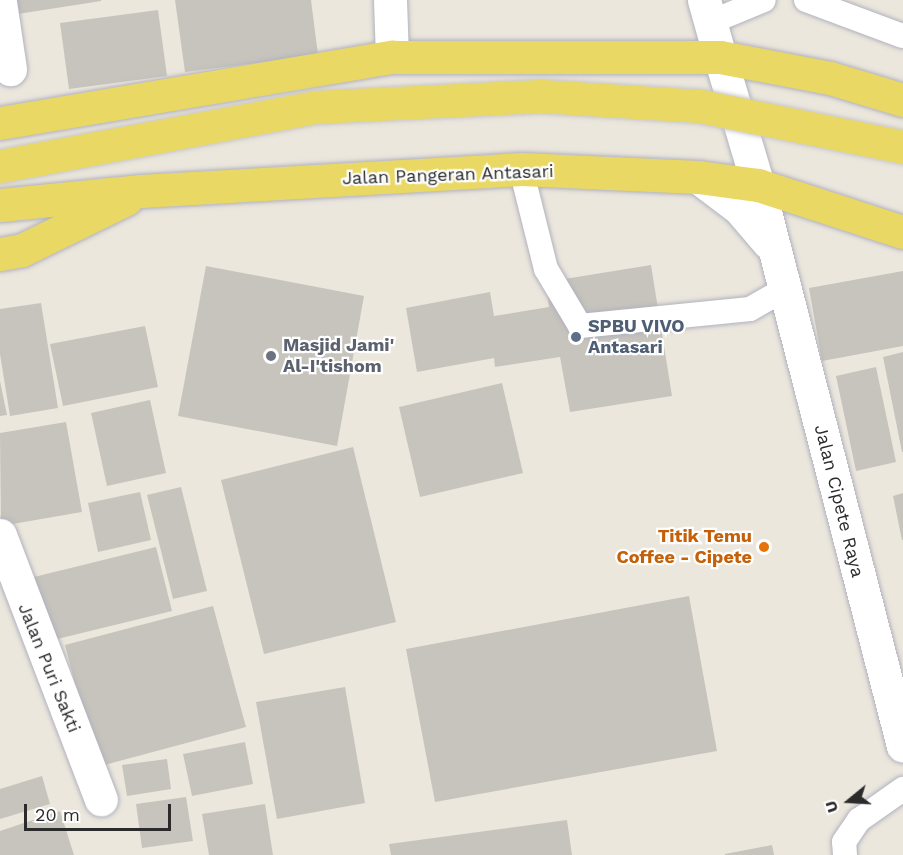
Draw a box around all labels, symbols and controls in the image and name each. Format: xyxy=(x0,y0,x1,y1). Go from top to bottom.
street label: Jalan Pangeran Antasari xyxy=(342,161,554,189)
place label: SPBU VIVO Antasari xyxy=(588,316,685,358)
marker: SPBU VIVO Antasari xyxy=(569,330,583,344)
place label: Masjid Jami' Al-I'tishom xyxy=(283,335,395,378)
marker: Masjid Jami' Al-I'tishom xyxy=(264,349,278,363)
street label: Jalan Cipete Raya xyxy=(810,422,868,580)
place label: Titik Temu Coffee - Cipete xyxy=(616,526,752,568)
marker: Titik Temu Coffee - Cipete xyxy=(757,540,771,554)
street label: Jalan Puri Sakti xyxy=(13,600,85,736)
north arrow xyxy=(819,771,879,831)
scale bar xyxy=(27,792,174,830)
text: U xyxy=(821,798,842,815)
text: 20 m xyxy=(35,804,80,825)

